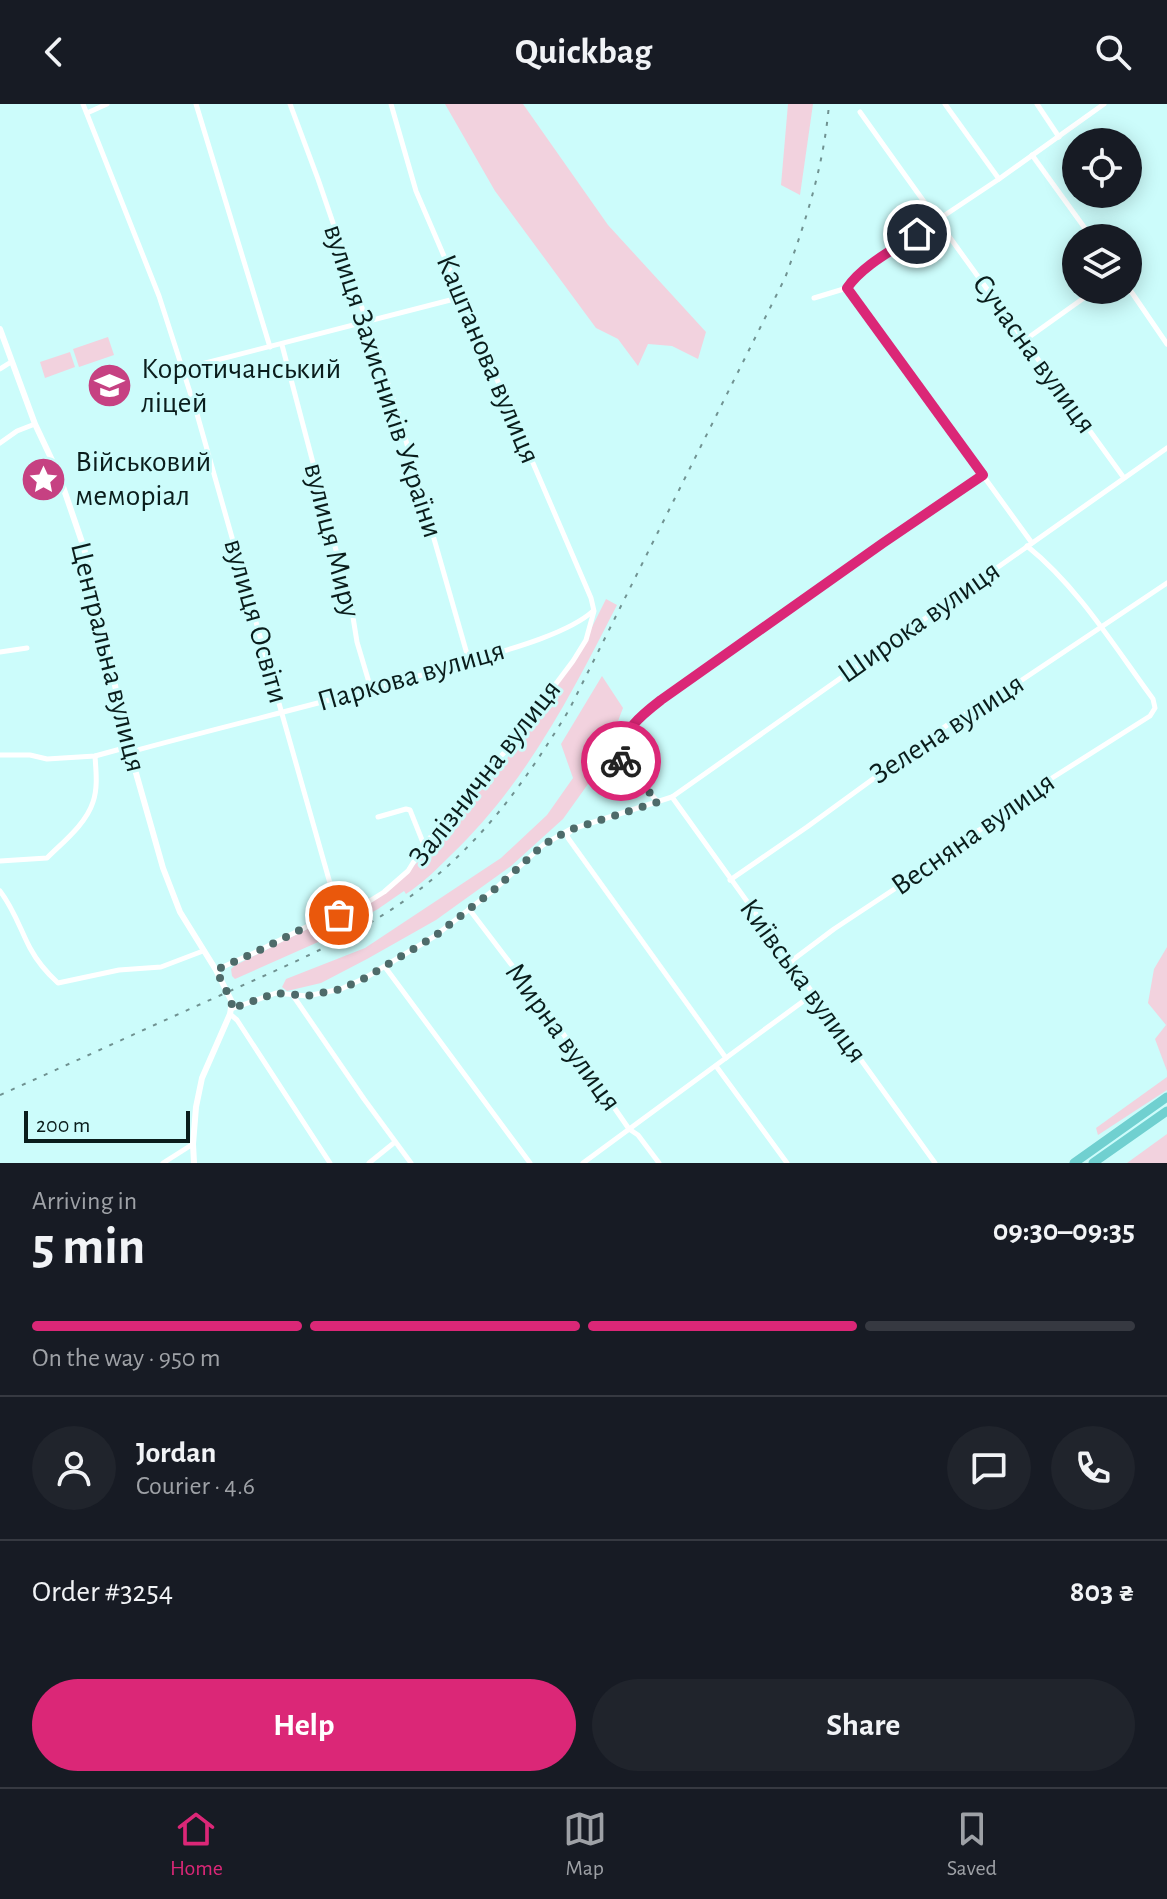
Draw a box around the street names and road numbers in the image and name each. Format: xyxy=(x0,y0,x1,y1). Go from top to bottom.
street label: вулиця Захисників України xyxy=(318,220,448,542)
street label: Каштанова вулиця xyxy=(430,250,546,468)
street label: Сучасна вулиця xyxy=(966,269,1102,439)
street label: вулиця Миру xyxy=(298,460,366,620)
street label: вулиця Освіти xyxy=(218,535,294,707)
street label: Центральна вулиця xyxy=(65,539,151,775)
street label: Широка вулиця xyxy=(833,555,1005,689)
street label: Паркова вулиця xyxy=(314,635,508,717)
street label: Зелена вулиця xyxy=(865,668,1029,790)
street label: Залізнична вулиця xyxy=(403,674,567,872)
street label: Весняна вулиця xyxy=(886,767,1060,901)
street label: Київська вулиця xyxy=(734,893,872,1069)
street label: Мирна вулиця xyxy=(499,957,627,1117)

